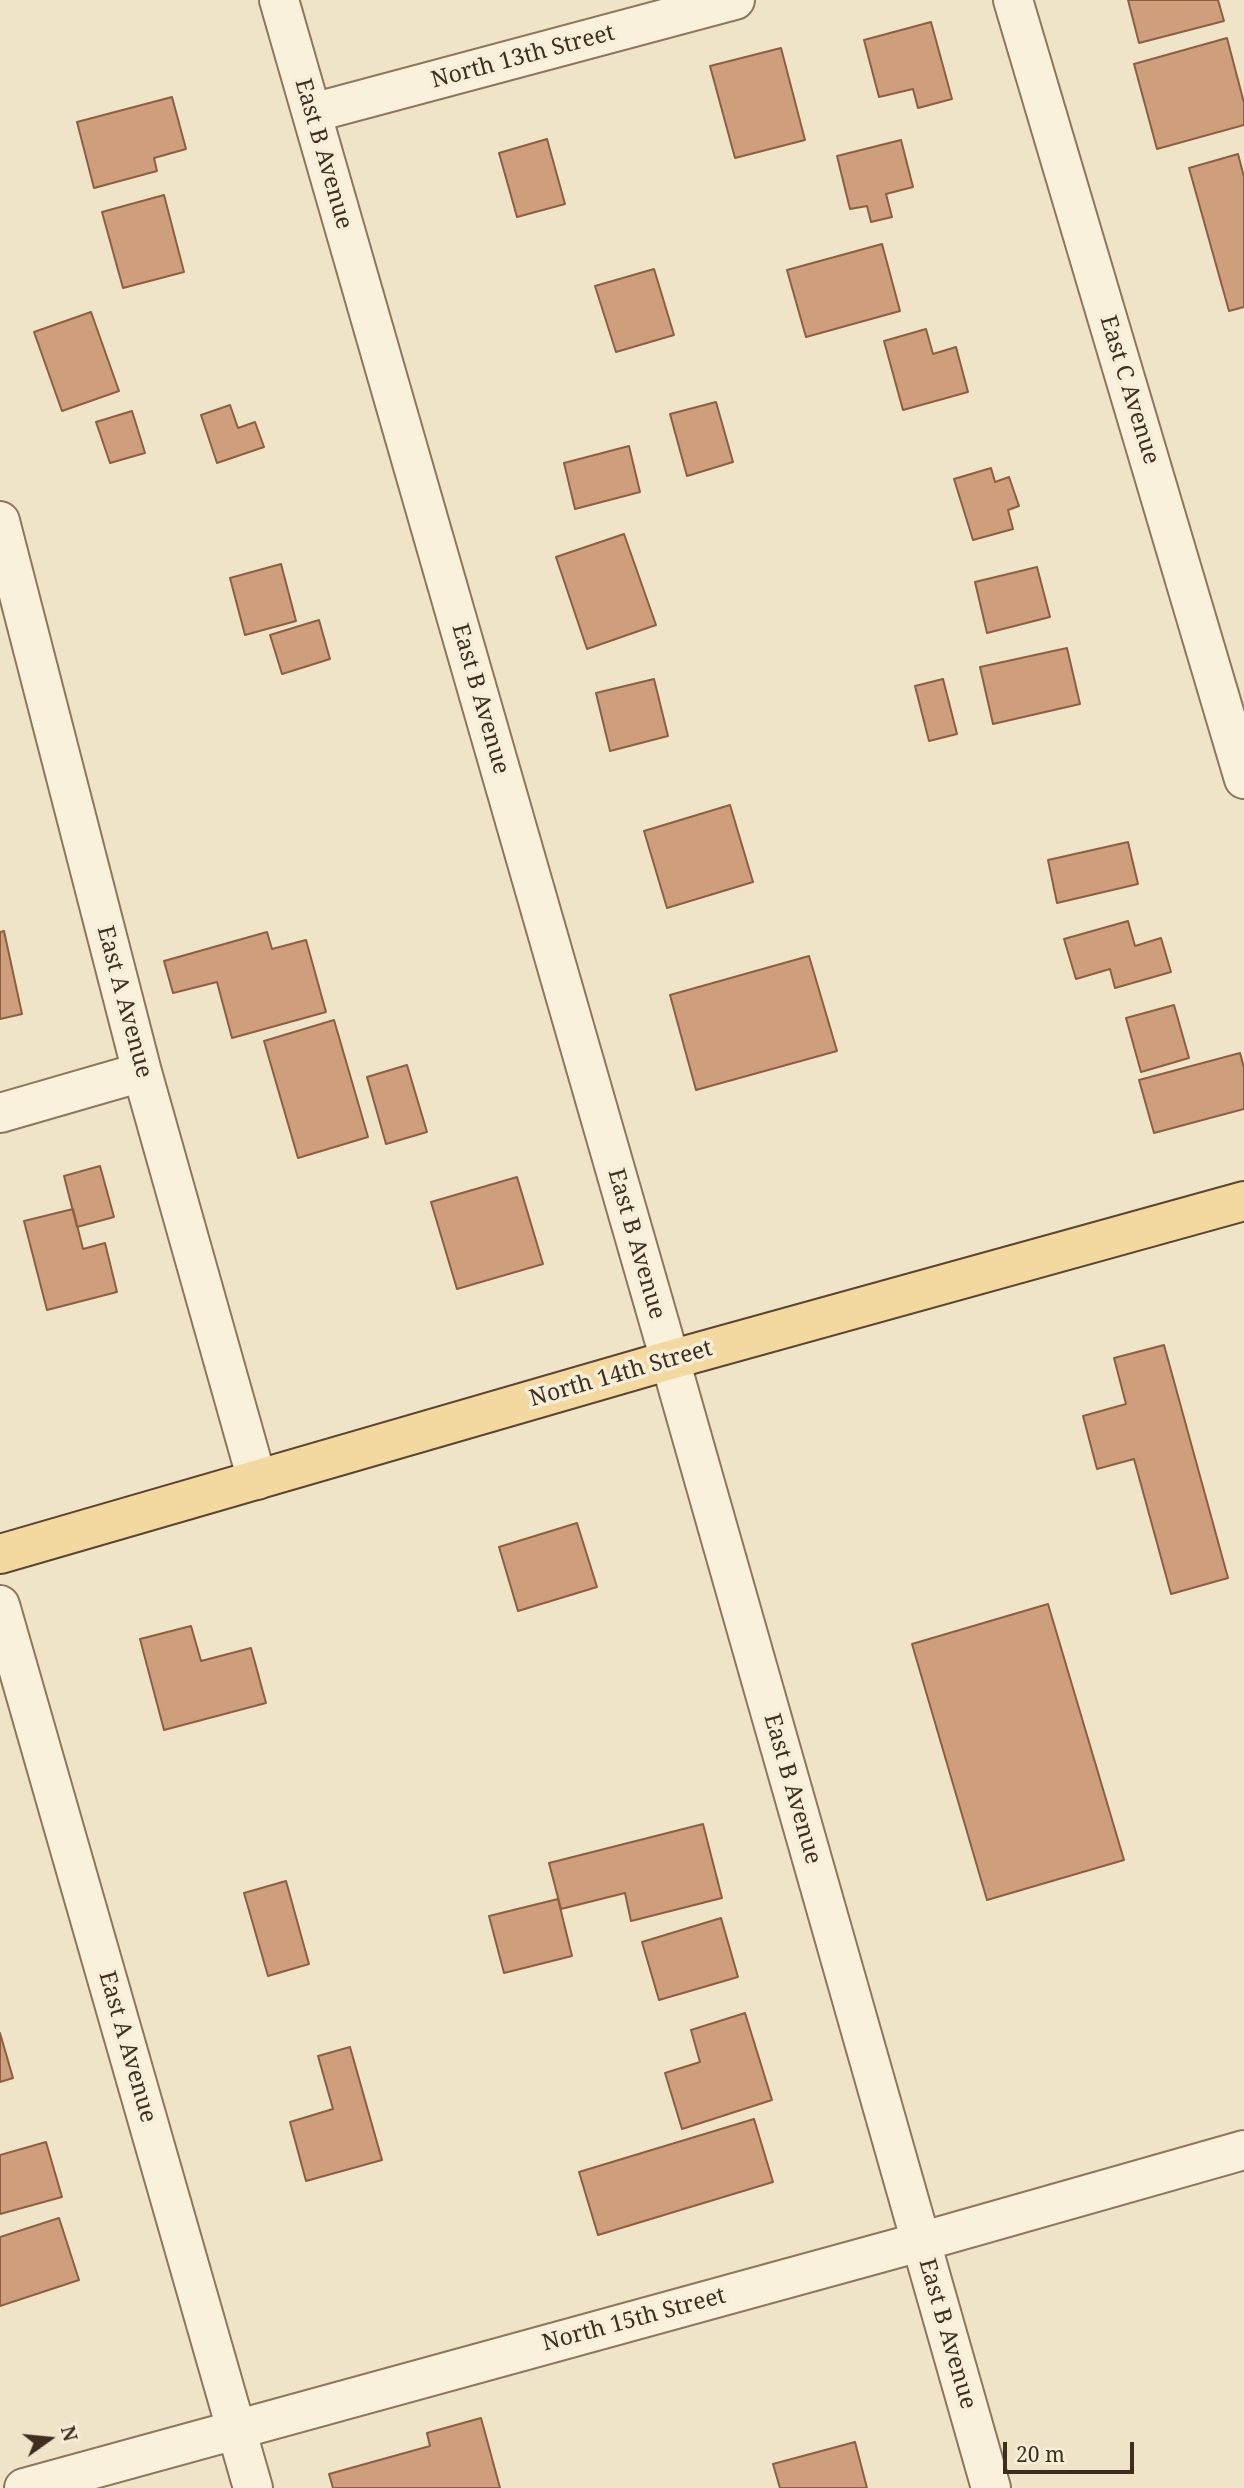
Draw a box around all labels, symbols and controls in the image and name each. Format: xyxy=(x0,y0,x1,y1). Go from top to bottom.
street label: North 13th Street xyxy=(428,19,618,95)
street label: East B Avenue xyxy=(288,76,358,232)
street label: East C Avenue xyxy=(1093,312,1165,468)
street label: East B Avenue xyxy=(445,621,515,777)
street label: East A Avenue xyxy=(90,923,158,1081)
street label: East B Avenue xyxy=(601,1166,671,1322)
street label: North 14th Street xyxy=(526,1335,716,1413)
street label: East B Avenue xyxy=(757,1711,827,1867)
street label: East A Avenue xyxy=(92,1968,162,2126)
street label: East B Avenue xyxy=(912,2256,982,2412)
street label: North 15th Street xyxy=(539,2282,729,2358)
north arrow xyxy=(14,2404,84,2474)
text: N xyxy=(55,2423,84,2444)
scale bar xyxy=(1006,2428,1137,2472)
text: 20 m xyxy=(1016,2440,1065,2468)

